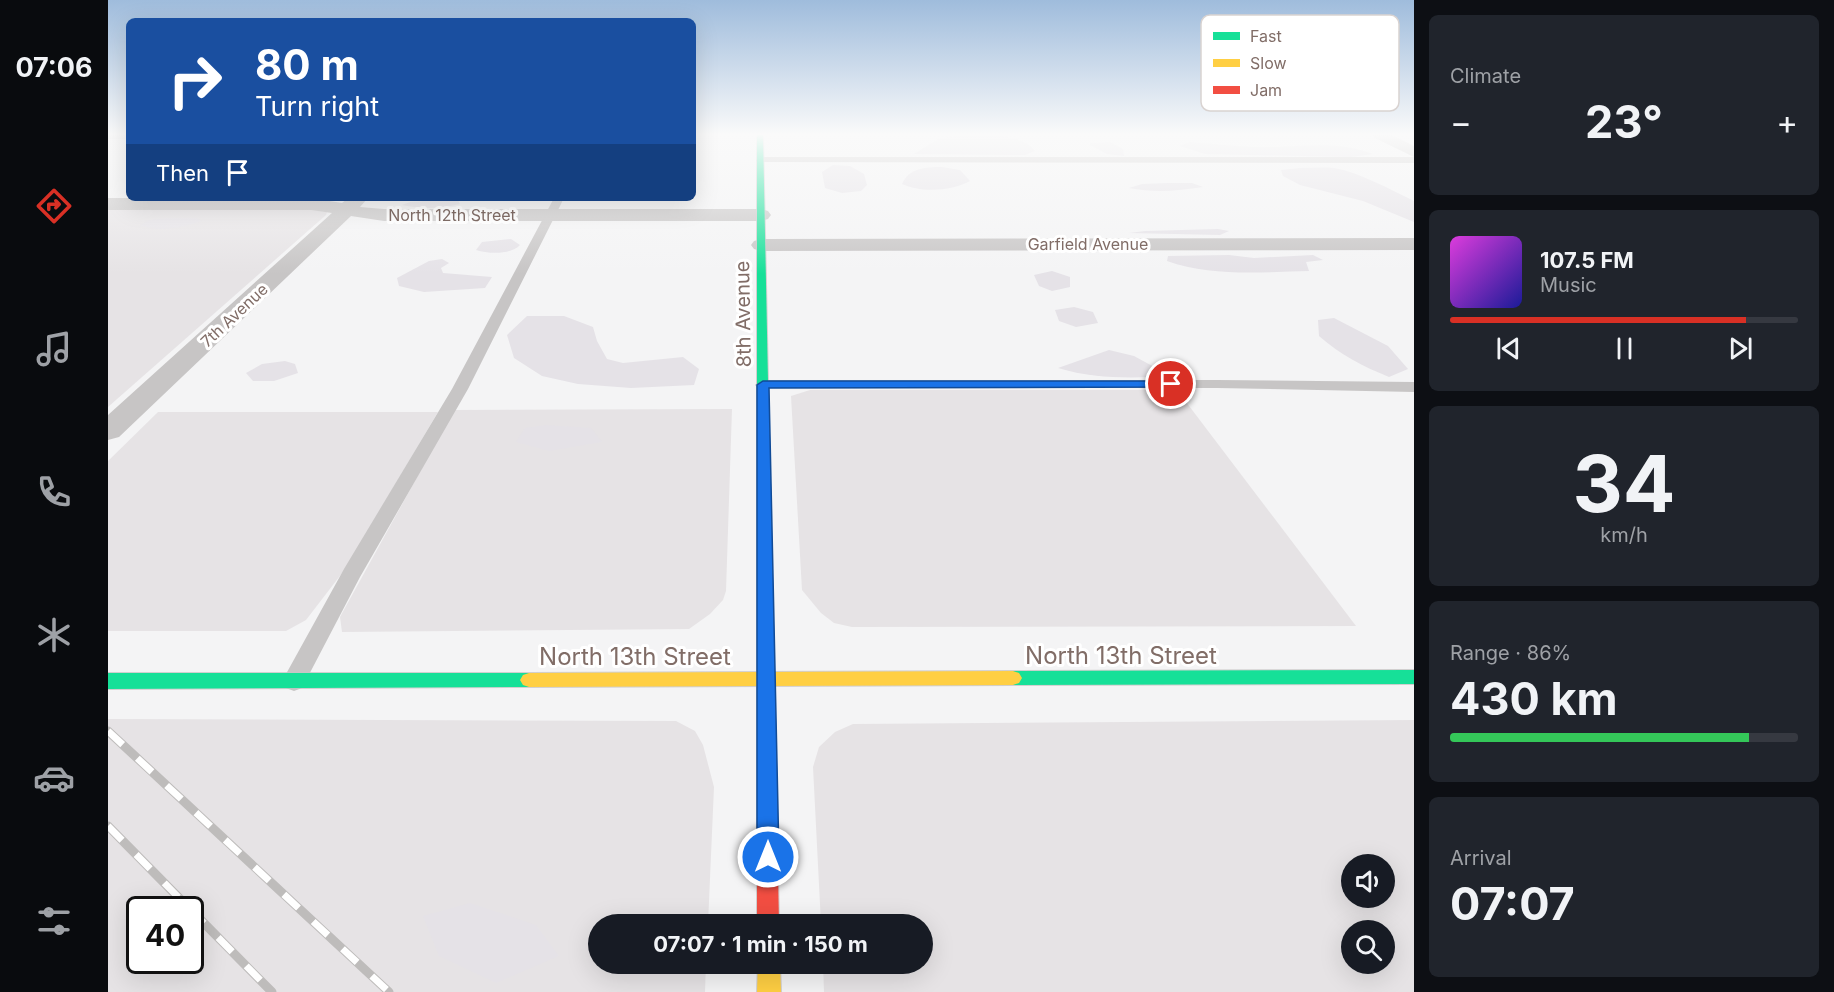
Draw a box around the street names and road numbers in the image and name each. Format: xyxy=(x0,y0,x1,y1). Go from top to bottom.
street label: North 12th Street xyxy=(388,205,516,225)
street label: Garfield Avenue xyxy=(1028,234,1148,254)
street label: 8th Avenue xyxy=(730,260,756,368)
street label: 7th Avenue xyxy=(196,279,272,351)
street label: North 13th Street xyxy=(1025,641,1217,670)
street label: North 13th Street xyxy=(539,642,731,671)

